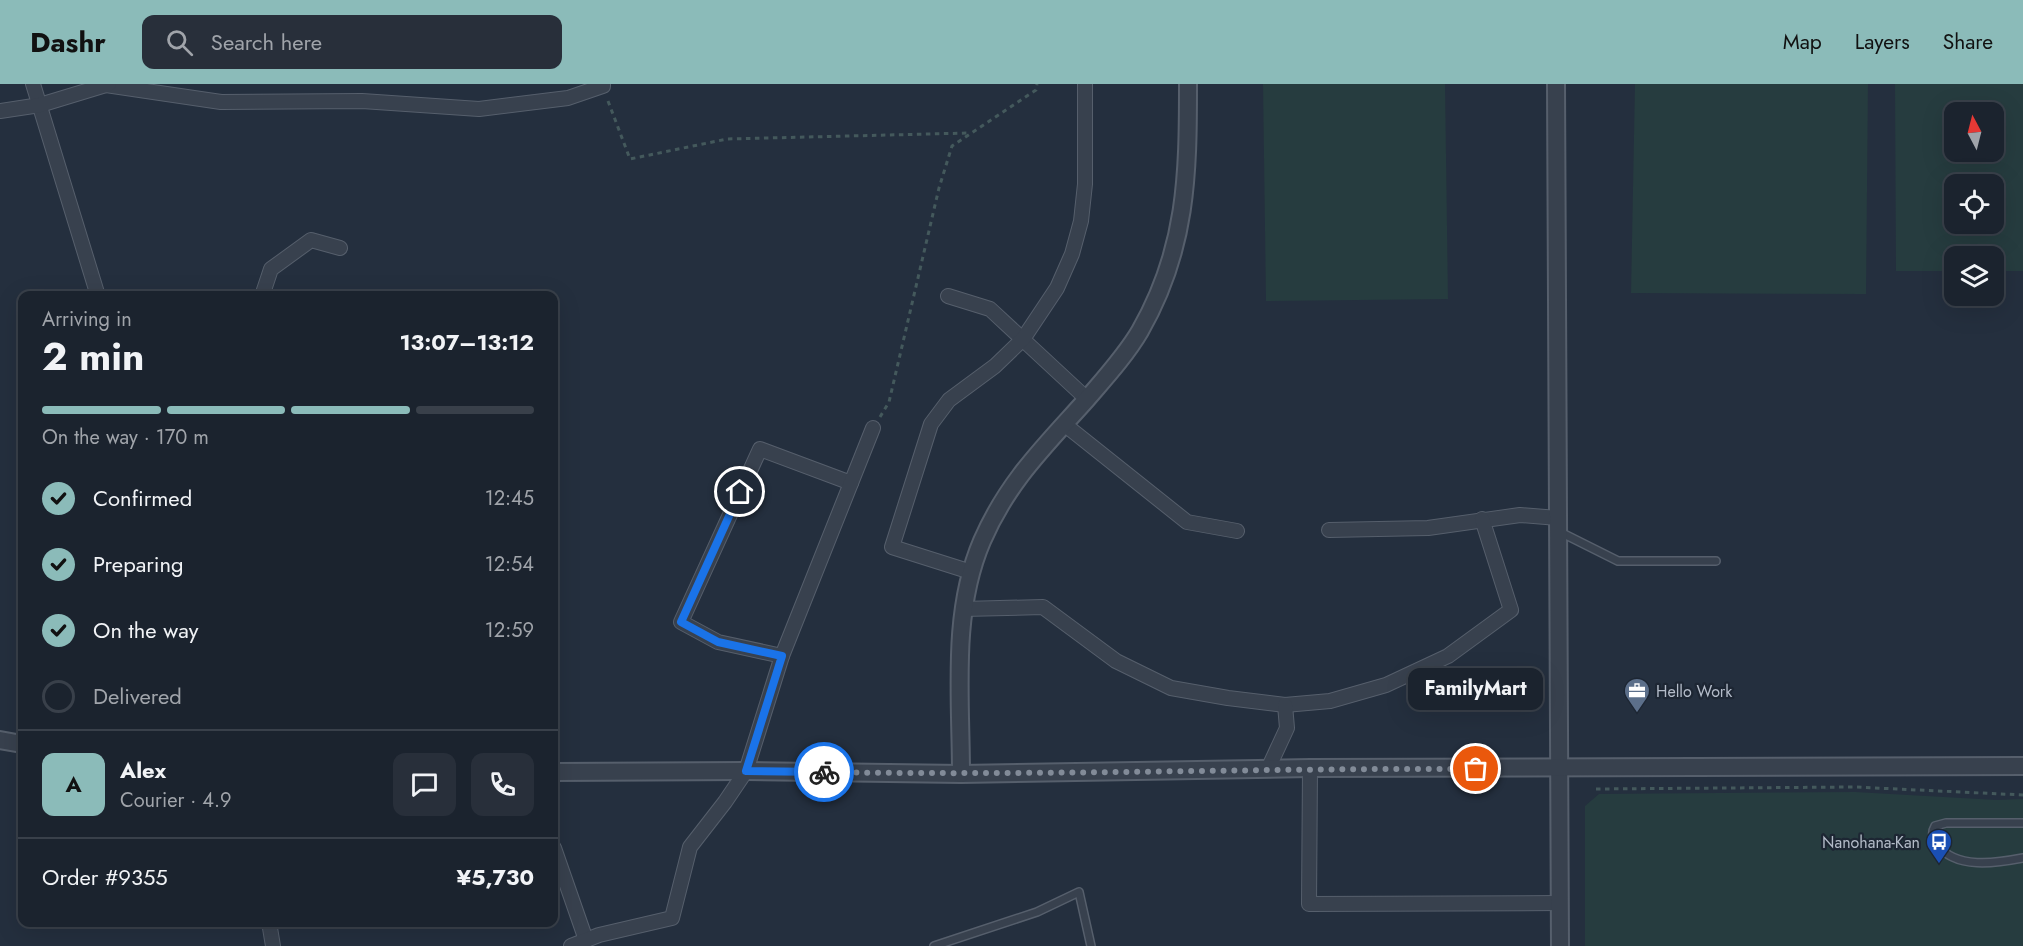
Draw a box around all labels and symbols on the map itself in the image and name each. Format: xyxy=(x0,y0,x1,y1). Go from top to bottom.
north arrow xyxy=(1944,102,2004,162)
pin xyxy=(714,466,765,517)
callout: FamilyMart xyxy=(1408,667,1544,709)
office icon: Hello Work xyxy=(1622,676,1652,714)
place label: Hello Work xyxy=(1656,680,1733,703)
courier xyxy=(794,742,854,802)
pin xyxy=(1450,743,1501,794)
bus stop icon: Nanohana-Kan xyxy=(1924,827,1954,865)
place label: Nanohana-Kan xyxy=(1822,831,1920,854)

